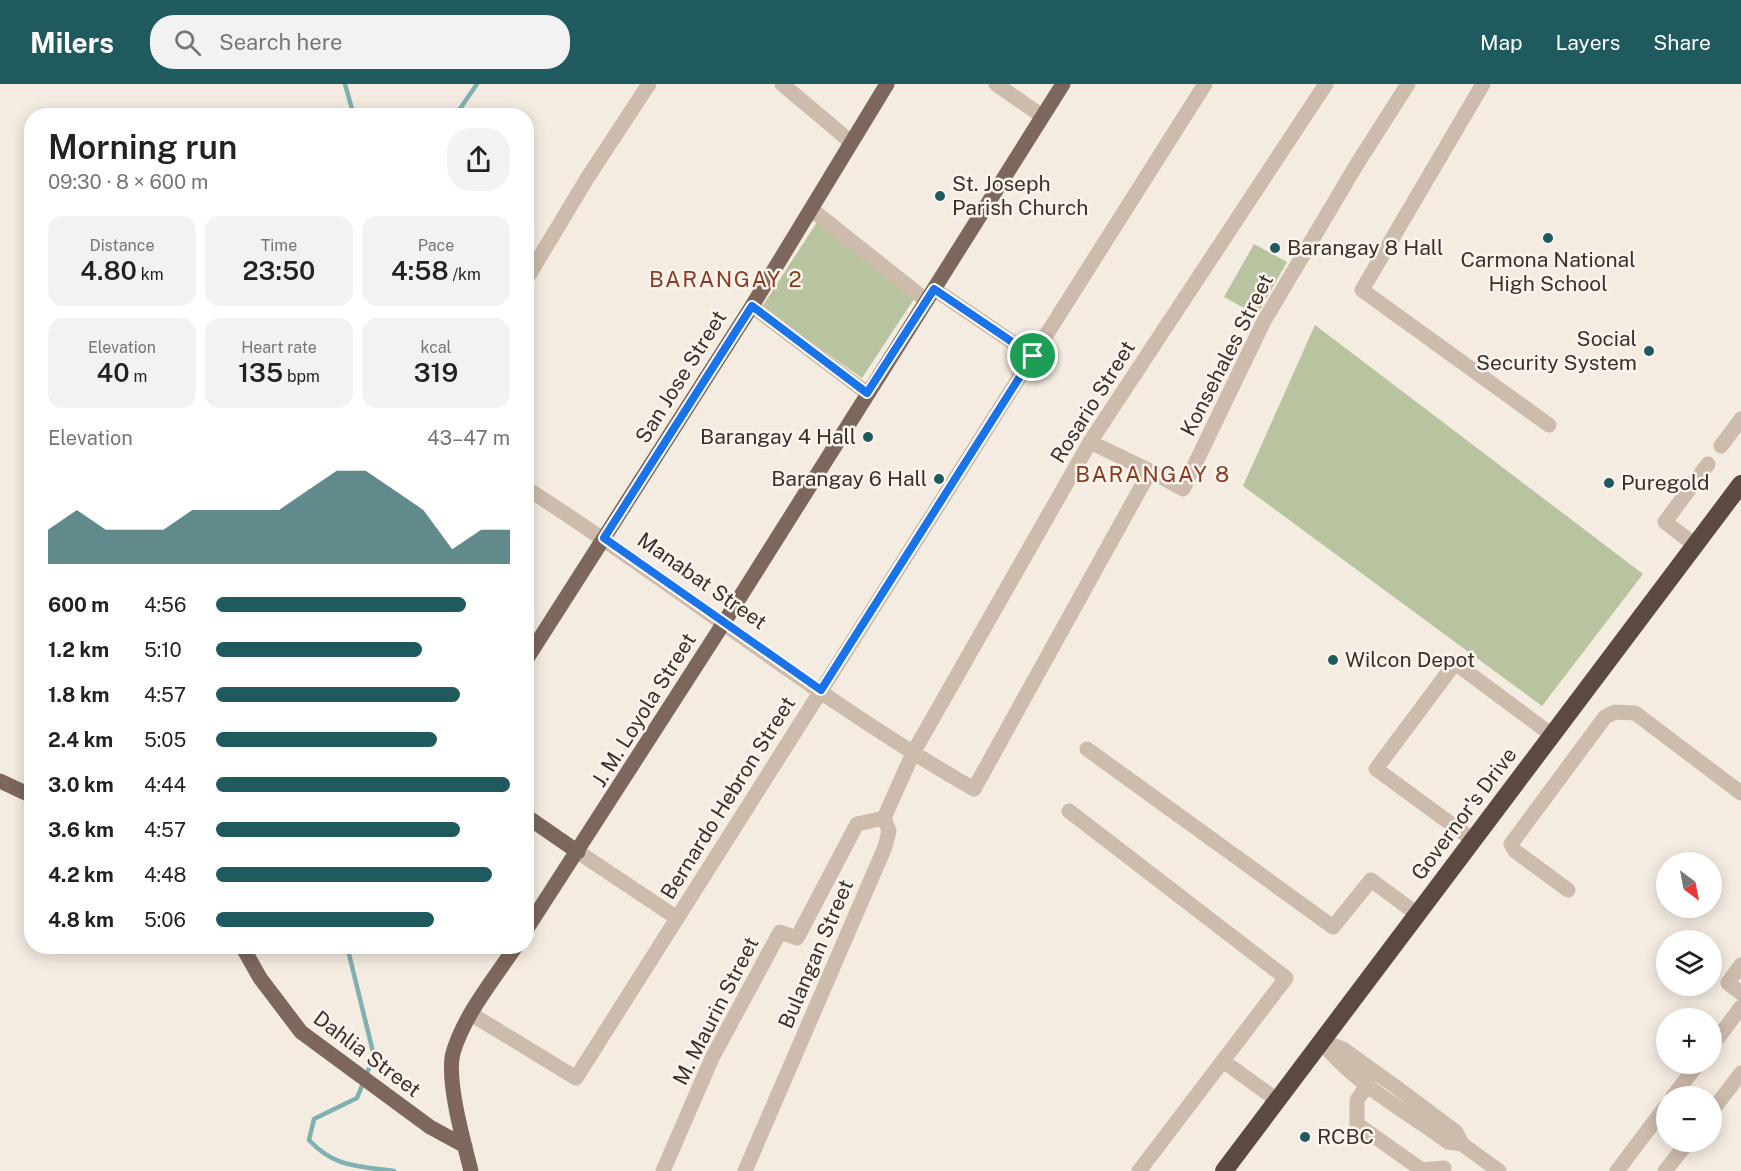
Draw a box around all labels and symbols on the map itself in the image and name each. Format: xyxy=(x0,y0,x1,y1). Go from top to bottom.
place label: St. Joseph Parish Church xyxy=(952,171,1088,220)
marker: St. Joseph Parish Church xyxy=(933,189,947,203)
marker: Carmona National High School xyxy=(1541,231,1555,245)
place label: Barangay 8 Hall xyxy=(1287,235,1443,260)
marker: Barangay 8 Hall xyxy=(1268,241,1282,255)
place label: Carmona National High School xyxy=(1460,247,1636,296)
district label: BARANGAY 2 xyxy=(649,266,803,292)
street label: Konsehales Street xyxy=(1175,270,1278,440)
street label: San Jose Street xyxy=(630,306,731,448)
place label: Social Security System xyxy=(1476,326,1637,375)
pin xyxy=(1007,330,1058,381)
street label: Rosario Street xyxy=(1045,336,1140,468)
marker: Social Security System xyxy=(1642,344,1656,358)
place label: Barangay 4 Hall xyxy=(700,424,856,449)
marker: Barangay 4 Hall xyxy=(861,430,875,444)
district label: BARANGAY 8 xyxy=(1075,461,1231,487)
place label: Barangay 6 Hall xyxy=(771,466,927,491)
place label: Puregold xyxy=(1621,470,1709,495)
marker: Barangay 6 Hall xyxy=(932,472,946,486)
marker: Puregold xyxy=(1602,476,1616,490)
street label: Manabat Street xyxy=(633,527,772,634)
street label: J. M. Loyola Street xyxy=(586,628,701,791)
place label: Wilcon Depot xyxy=(1345,647,1475,672)
marker: Wilcon Depot xyxy=(1326,653,1340,667)
street label: Bernardo Hebron Street xyxy=(655,692,800,904)
street label: Governor's Drive xyxy=(1406,743,1522,885)
north arrow xyxy=(1656,852,1722,918)
street label: Bulangan Street xyxy=(773,876,858,1032)
street label: M. Maurin Street xyxy=(667,933,764,1089)
street label: Dahlia Street xyxy=(309,1005,426,1102)
place label: RCBC xyxy=(1317,1124,1374,1149)
marker: RCBC xyxy=(1298,1130,1312,1144)

